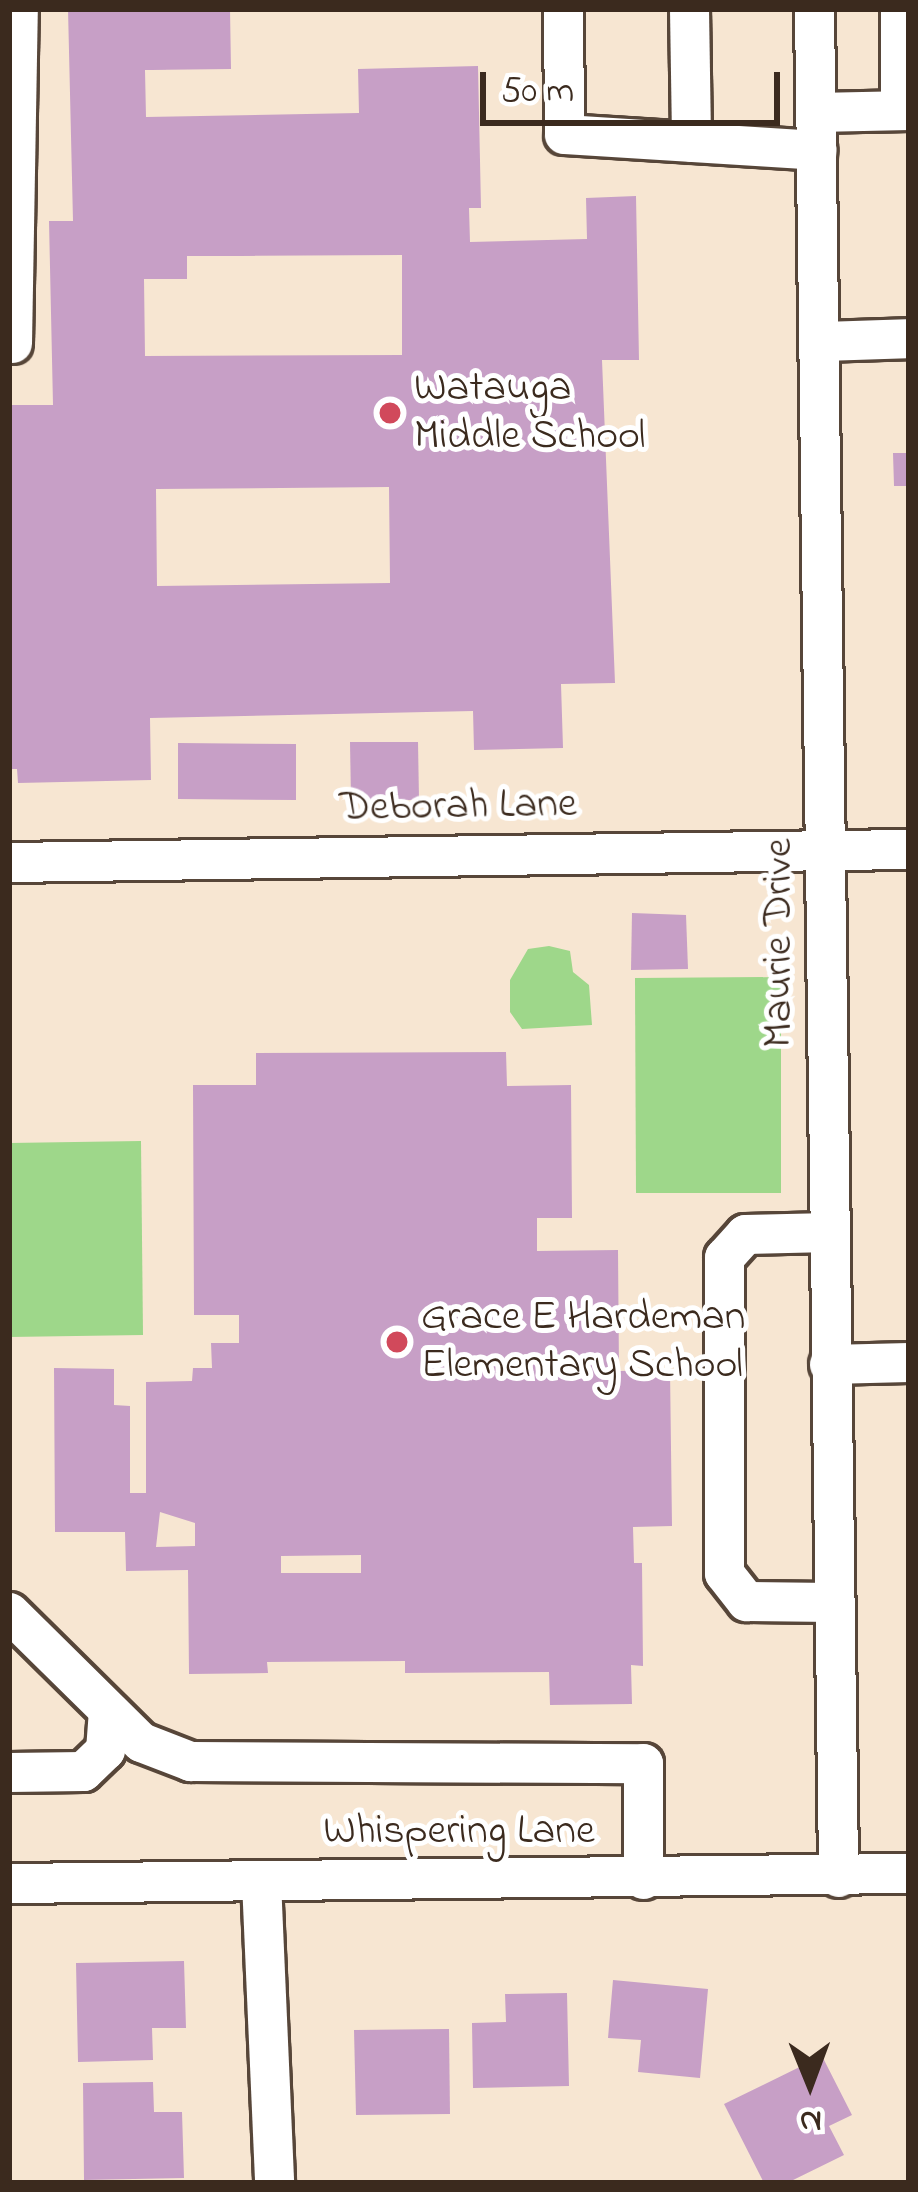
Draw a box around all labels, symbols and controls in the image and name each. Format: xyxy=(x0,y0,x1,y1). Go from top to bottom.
scale bar xyxy=(486,48,786,122)
text: 50 m xyxy=(501,66,574,119)
place label: Watauga Middle School xyxy=(414,364,646,462)
marker: Watauga Middle School xyxy=(377,400,403,426)
street label: Deborah Lane xyxy=(339,780,577,834)
street label: Maurie Drive xyxy=(755,838,805,1048)
place label: Grace E Hardeman Elementary School xyxy=(421,1293,745,1392)
marker: Grace E Hardeman Elementary School xyxy=(384,1329,410,1355)
street label: Whispering Lane xyxy=(323,1807,595,1857)
north arrow xyxy=(750,2024,870,2144)
text: N xyxy=(799,2096,822,2144)

